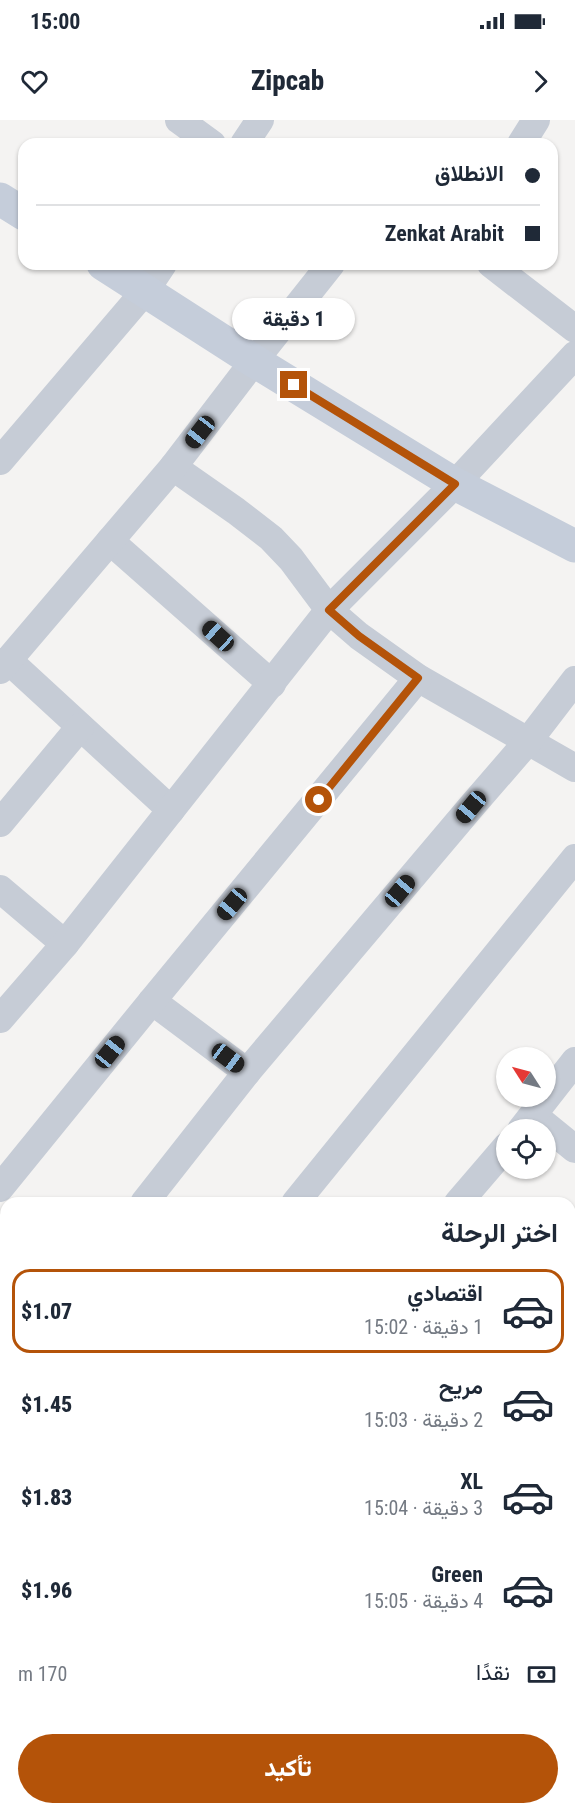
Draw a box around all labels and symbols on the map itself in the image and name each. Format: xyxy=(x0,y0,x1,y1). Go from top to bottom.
callout: 1 دقيقة xyxy=(232,298,356,340)
route end xyxy=(280,371,307,398)
car xyxy=(182,412,218,452)
car xyxy=(199,617,237,655)
route start xyxy=(305,786,332,813)
car xyxy=(453,787,489,827)
car xyxy=(382,871,418,911)
car xyxy=(214,884,250,924)
car xyxy=(92,1032,128,1072)
car xyxy=(208,1040,248,1076)
north arrow xyxy=(496,1047,556,1107)

